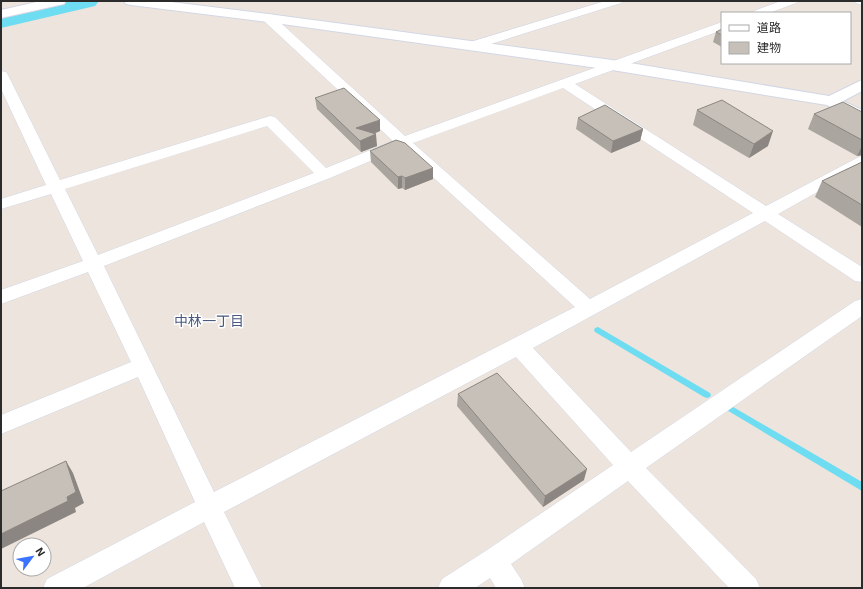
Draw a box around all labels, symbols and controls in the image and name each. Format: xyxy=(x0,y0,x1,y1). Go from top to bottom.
legend xyxy=(721,12,851,64)
text: 道路 xyxy=(757,20,781,34)
text: 建物 xyxy=(757,40,781,54)
district label: 中林一丁目 xyxy=(174,312,244,329)
north arrow xyxy=(12,537,52,577)
text: N xyxy=(33,545,49,558)

